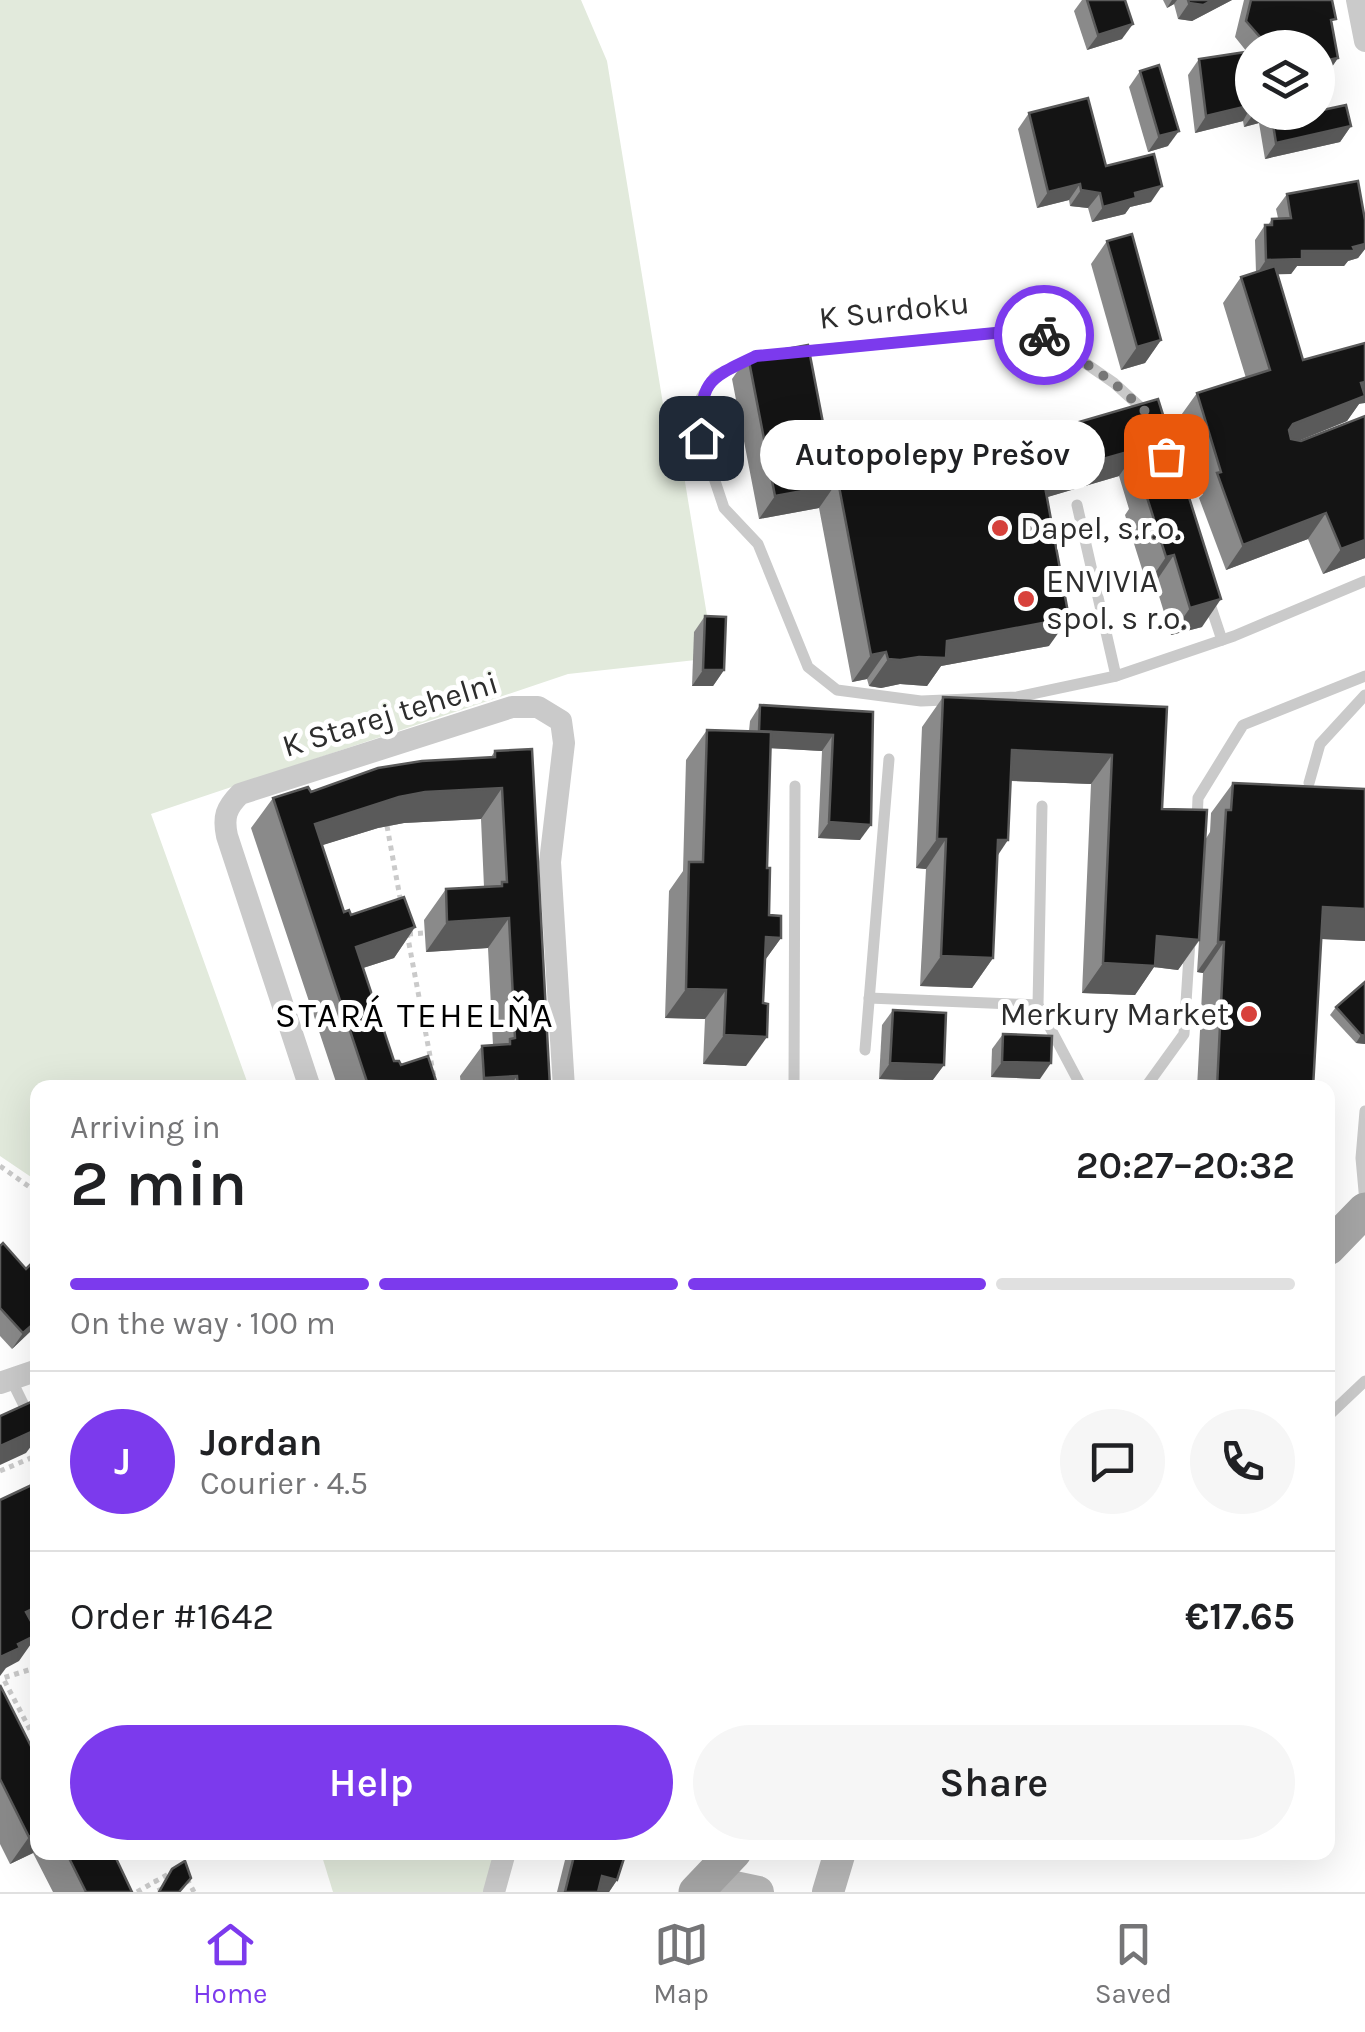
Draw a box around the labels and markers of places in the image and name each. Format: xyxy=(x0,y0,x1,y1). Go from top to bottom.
pin xyxy=(659,396,744,481)
pin xyxy=(1124,414,1209,499)
callout: Autopolepy Prešov xyxy=(761,421,1106,491)
place label: Dapel, s.r.o. xyxy=(1020,510,1180,547)
marker: Dapel, s.r.o. xyxy=(989,517,1011,539)
place label: ENVIVIA spol. s r.o. xyxy=(1046,563,1186,637)
marker: ENVIVIA spol. s r.o. xyxy=(1015,588,1037,610)
place label: Merkury Market xyxy=(1000,996,1229,1033)
marker: Merkury Market xyxy=(1238,1003,1260,1025)

